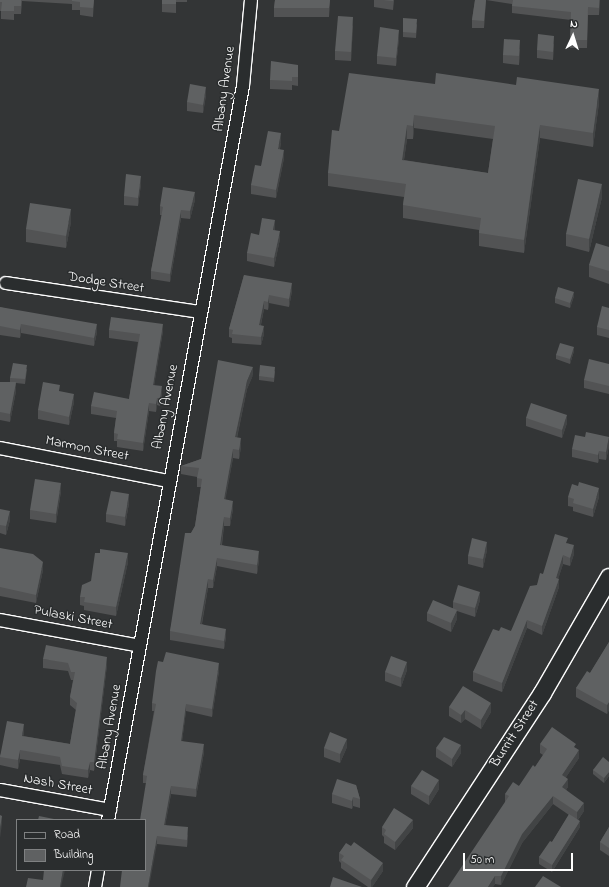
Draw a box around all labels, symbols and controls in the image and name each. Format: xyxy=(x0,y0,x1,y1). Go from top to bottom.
north arrow xyxy=(553,16,593,56)
text: N xyxy=(570,16,578,32)
street label: Albany Avenue xyxy=(211,45,239,133)
street label: Dodge Street xyxy=(67,269,145,297)
street label: Albany Avenue xyxy=(150,363,182,451)
street label: Marmon Street xyxy=(44,433,130,465)
street label: Pulaski Street xyxy=(32,602,114,634)
street label: Albany Avenue xyxy=(94,683,126,771)
street label: Burritt Street xyxy=(487,697,543,771)
street label: Nash Street xyxy=(22,771,94,799)
legend xyxy=(16,819,146,871)
text: Road xyxy=(54,826,80,844)
scale bar xyxy=(465,845,575,871)
text: Building xyxy=(54,846,93,864)
text: 50 m xyxy=(470,851,494,869)

